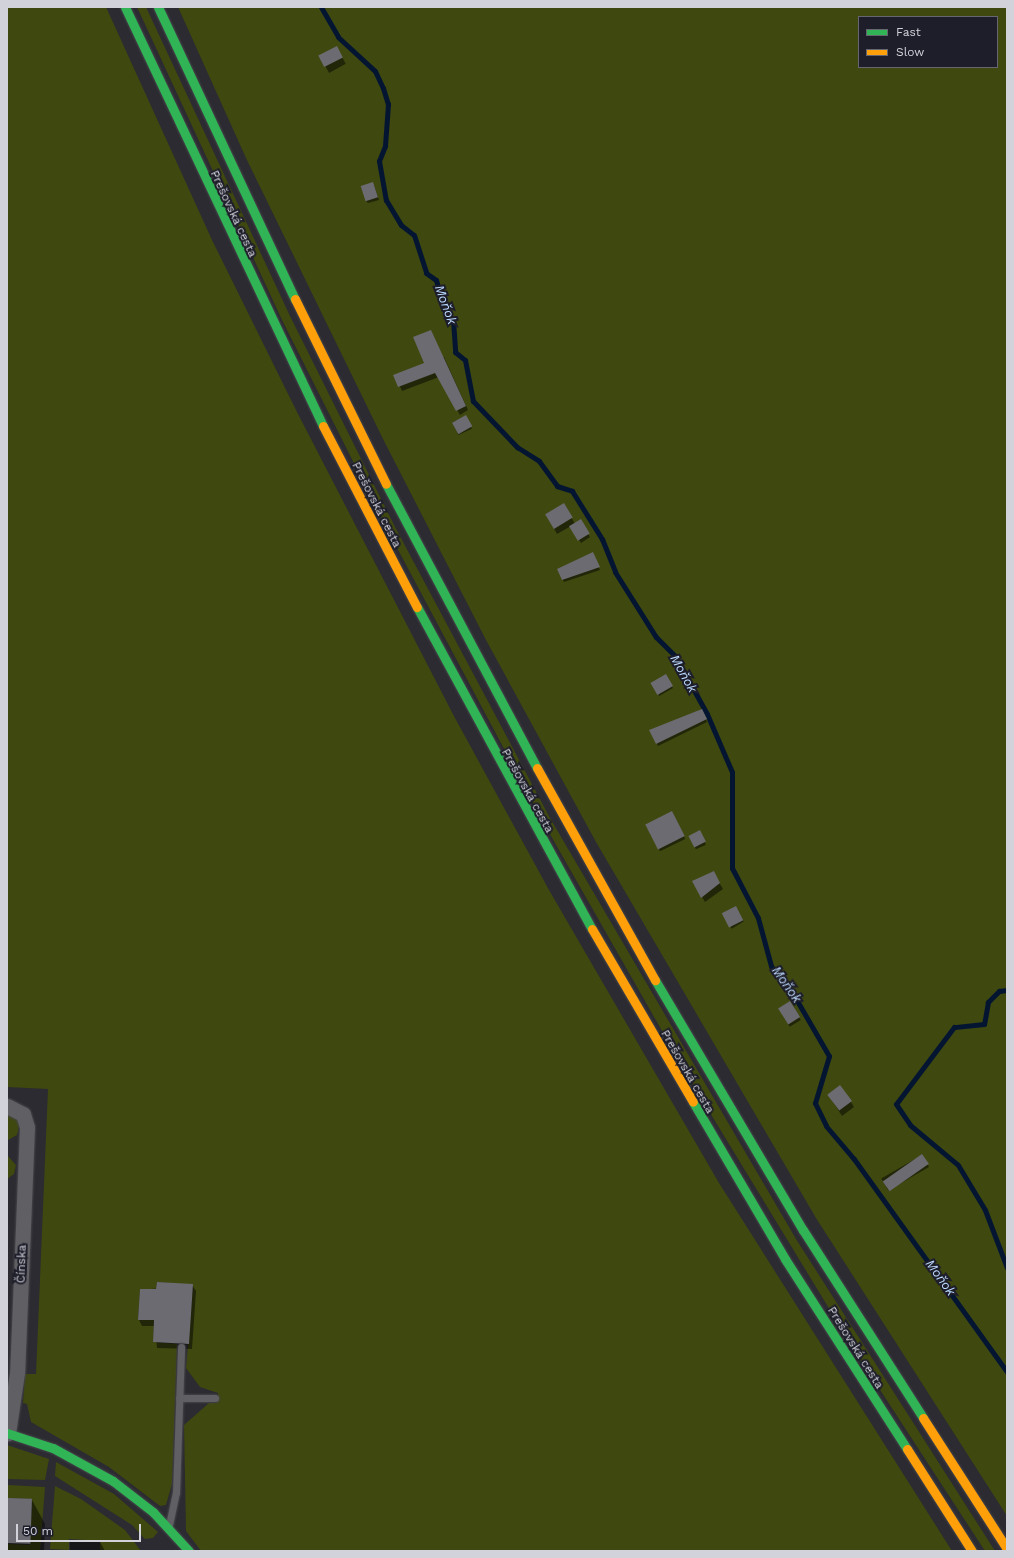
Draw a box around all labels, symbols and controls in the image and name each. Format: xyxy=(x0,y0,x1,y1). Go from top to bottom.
legend xyxy=(858,16,998,68)
text: Fast xyxy=(896,25,921,39)
text: Slow xyxy=(896,45,924,59)
street label: Prešovská cesta xyxy=(207,168,259,260)
water label: Moňok xyxy=(431,283,459,327)
street label: Prešovská cesta xyxy=(348,460,404,550)
water label: Moňok xyxy=(666,652,700,696)
street label: Prešovská cesta xyxy=(498,746,556,836)
water label: Moňok xyxy=(768,964,804,1006)
street label: Prešovská cesta xyxy=(657,1028,717,1116)
street label: Čínska xyxy=(14,1244,30,1284)
water label: Moňok xyxy=(922,1257,958,1299)
street label: Prešovská cesta xyxy=(824,1304,886,1392)
scale bar xyxy=(18,1516,143,1542)
text: 50 m xyxy=(23,1524,53,1538)

